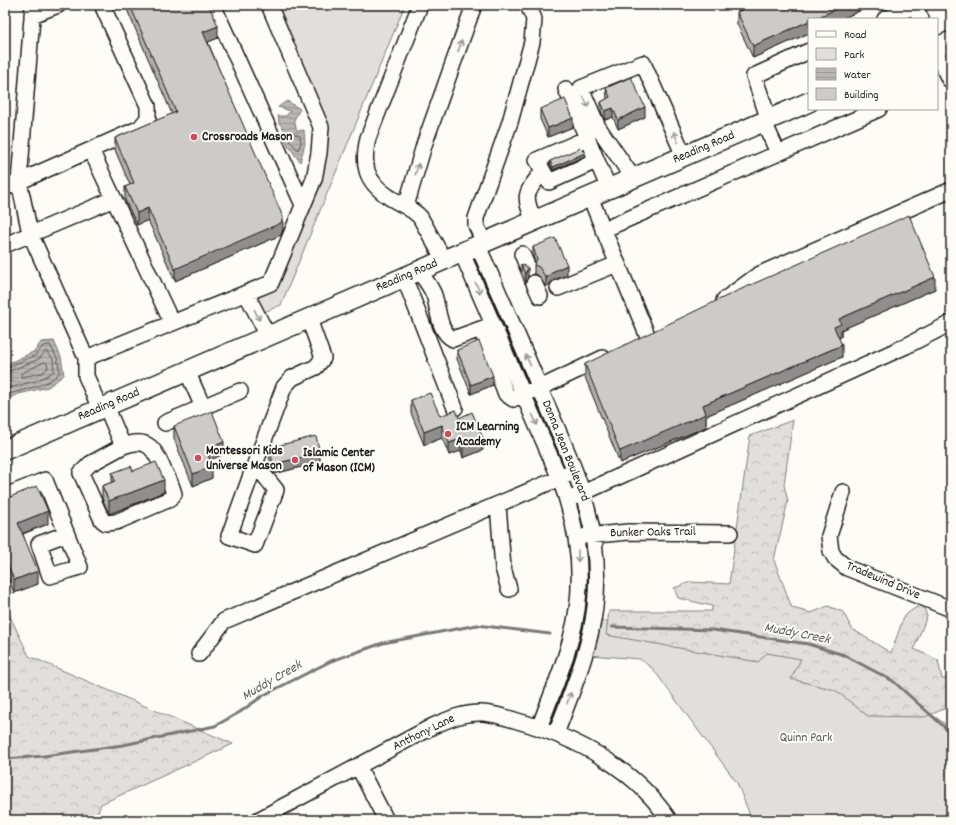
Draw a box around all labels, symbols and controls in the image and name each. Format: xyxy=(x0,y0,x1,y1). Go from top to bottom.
legend xyxy=(808,18,938,110)
text: Road xyxy=(844,27,866,44)
one-way arrow xyxy=(456,40,464,52)
text: Park xyxy=(844,47,865,64)
text: Water xyxy=(844,67,871,84)
text: Building xyxy=(844,87,879,104)
one-way arrow xyxy=(583,96,590,108)
street label: Reading Road xyxy=(670,126,738,170)
place label: Crossroads Mason xyxy=(202,128,292,147)
one-way arrow xyxy=(672,131,679,143)
marker: Crossroads Mason xyxy=(189,132,199,142)
one-way arrow xyxy=(414,162,421,175)
street label: Reading Road xyxy=(373,254,441,298)
one-way arrow xyxy=(475,282,482,294)
one-way arrow xyxy=(254,308,261,320)
one-way arrow xyxy=(524,355,531,367)
street label: Reading Road xyxy=(75,383,143,427)
street label: Donna Jean Boulevard xyxy=(536,397,594,505)
one-way arrow xyxy=(532,414,539,426)
place label: ICM Learning Academy xyxy=(456,418,519,452)
marker: ICM Learning Academy xyxy=(443,429,453,439)
place label: Montessori Kids Universe Mason xyxy=(206,442,283,476)
place label: Islamic Center of Mason (ICM) xyxy=(303,444,376,478)
marker: Montessori Kids Universe Mason xyxy=(193,453,203,463)
marker: Islamic Center of Mason (ICM) xyxy=(290,455,300,465)
street label: Bunker Oaks Trail xyxy=(610,523,696,543)
one-way arrow xyxy=(575,549,582,562)
street label: Tradewind Drive xyxy=(843,557,923,605)
water label: Muddy Creek xyxy=(762,618,833,650)
water label: Muddy Creek xyxy=(238,655,307,706)
one-way arrow xyxy=(566,691,573,704)
street label: Anthony Lane xyxy=(390,710,459,756)
park label: Quinn Park xyxy=(780,729,832,748)

